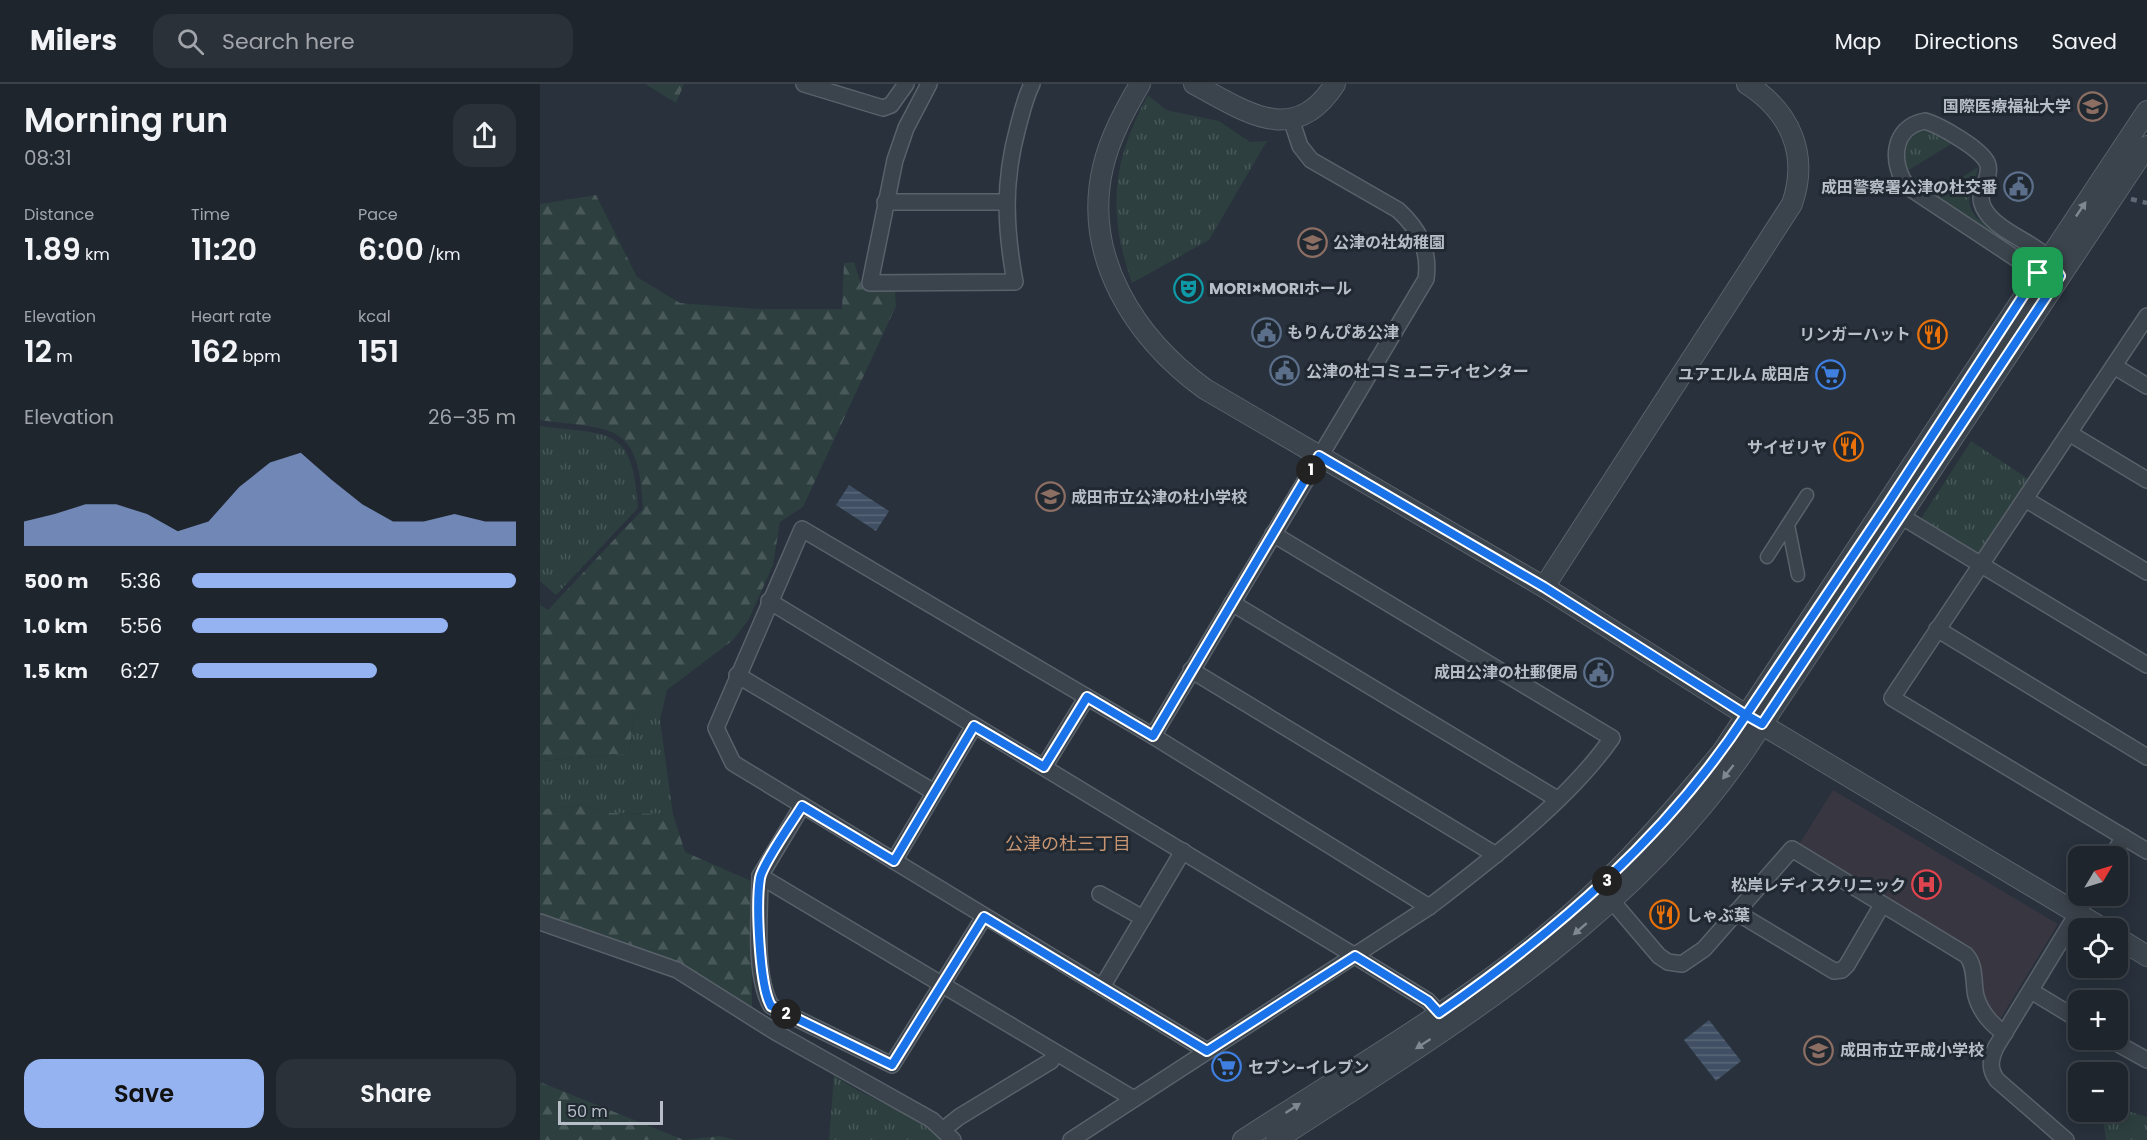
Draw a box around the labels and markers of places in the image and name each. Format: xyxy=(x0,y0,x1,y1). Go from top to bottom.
school or university icon: 国際医療福祉大学 xyxy=(2076,90,2108,122)
place label: 国際医療福祉大学 xyxy=(1943,95,2071,118)
public building icon: 成田警察署公津の杜交番 xyxy=(2002,171,2034,203)
place label: 成田警察署公津の杜交番 xyxy=(1821,176,1997,199)
school or university icon: 公津の社幼稚園 xyxy=(1296,226,1328,258)
place label: 公津の社幼稚園 xyxy=(1333,231,1445,254)
pin xyxy=(2012,247,2063,298)
theatre icon: MORI×MORIホール xyxy=(1172,272,1204,304)
place label: MORI×MORIホール xyxy=(1209,277,1352,300)
public building icon: もりんぴあ公津 xyxy=(1250,316,1282,348)
restaurant icon: リンガーハット xyxy=(1916,318,1948,350)
place label: もりんぴあ公津 xyxy=(1287,321,1399,344)
place label: リンガーハット xyxy=(1799,323,1911,346)
public building icon: 公津の杜コミュニティセンター xyxy=(1269,355,1301,387)
supermarket icon: ユアエルム 成田店 xyxy=(1814,358,1846,390)
place label: 公津の杜コミュニティセンター xyxy=(1306,360,1529,383)
place label: ユアエルム 成田店 xyxy=(1678,363,1809,386)
restaurant icon: サイゼリヤ xyxy=(1832,431,1864,463)
place label: サイゼリヤ xyxy=(1747,436,1827,459)
pin: 1 xyxy=(1296,455,1326,485)
school or university icon: 成田市立公津の杜小学校 xyxy=(1034,481,1066,513)
place label: 成田市立公津の杜小学校 xyxy=(1071,486,1247,509)
public building icon: 成田公津の杜郵便局 xyxy=(1583,656,1615,688)
place label: 成田公津の杜郵便局 xyxy=(1434,661,1578,684)
pin: 3 xyxy=(1592,866,1622,896)
hospital icon: 松岸レディスクリニック xyxy=(1911,869,1943,901)
place label: 松岸レディスクリニック xyxy=(1731,874,1906,897)
restaurant icon: しゃぶ葉 xyxy=(1649,899,1681,931)
place label: しゃぶ葉 xyxy=(1686,904,1750,927)
pin: 2 xyxy=(771,999,801,1029)
school or university icon: 成田市立平成小学校 xyxy=(1803,1034,1835,1066)
place label: 成田市立平成小学校 xyxy=(1840,1039,1984,1062)
supermarket icon: セブン-イレブン xyxy=(1211,1051,1243,1083)
place label: セブン-イレブン xyxy=(1248,1056,1369,1079)

